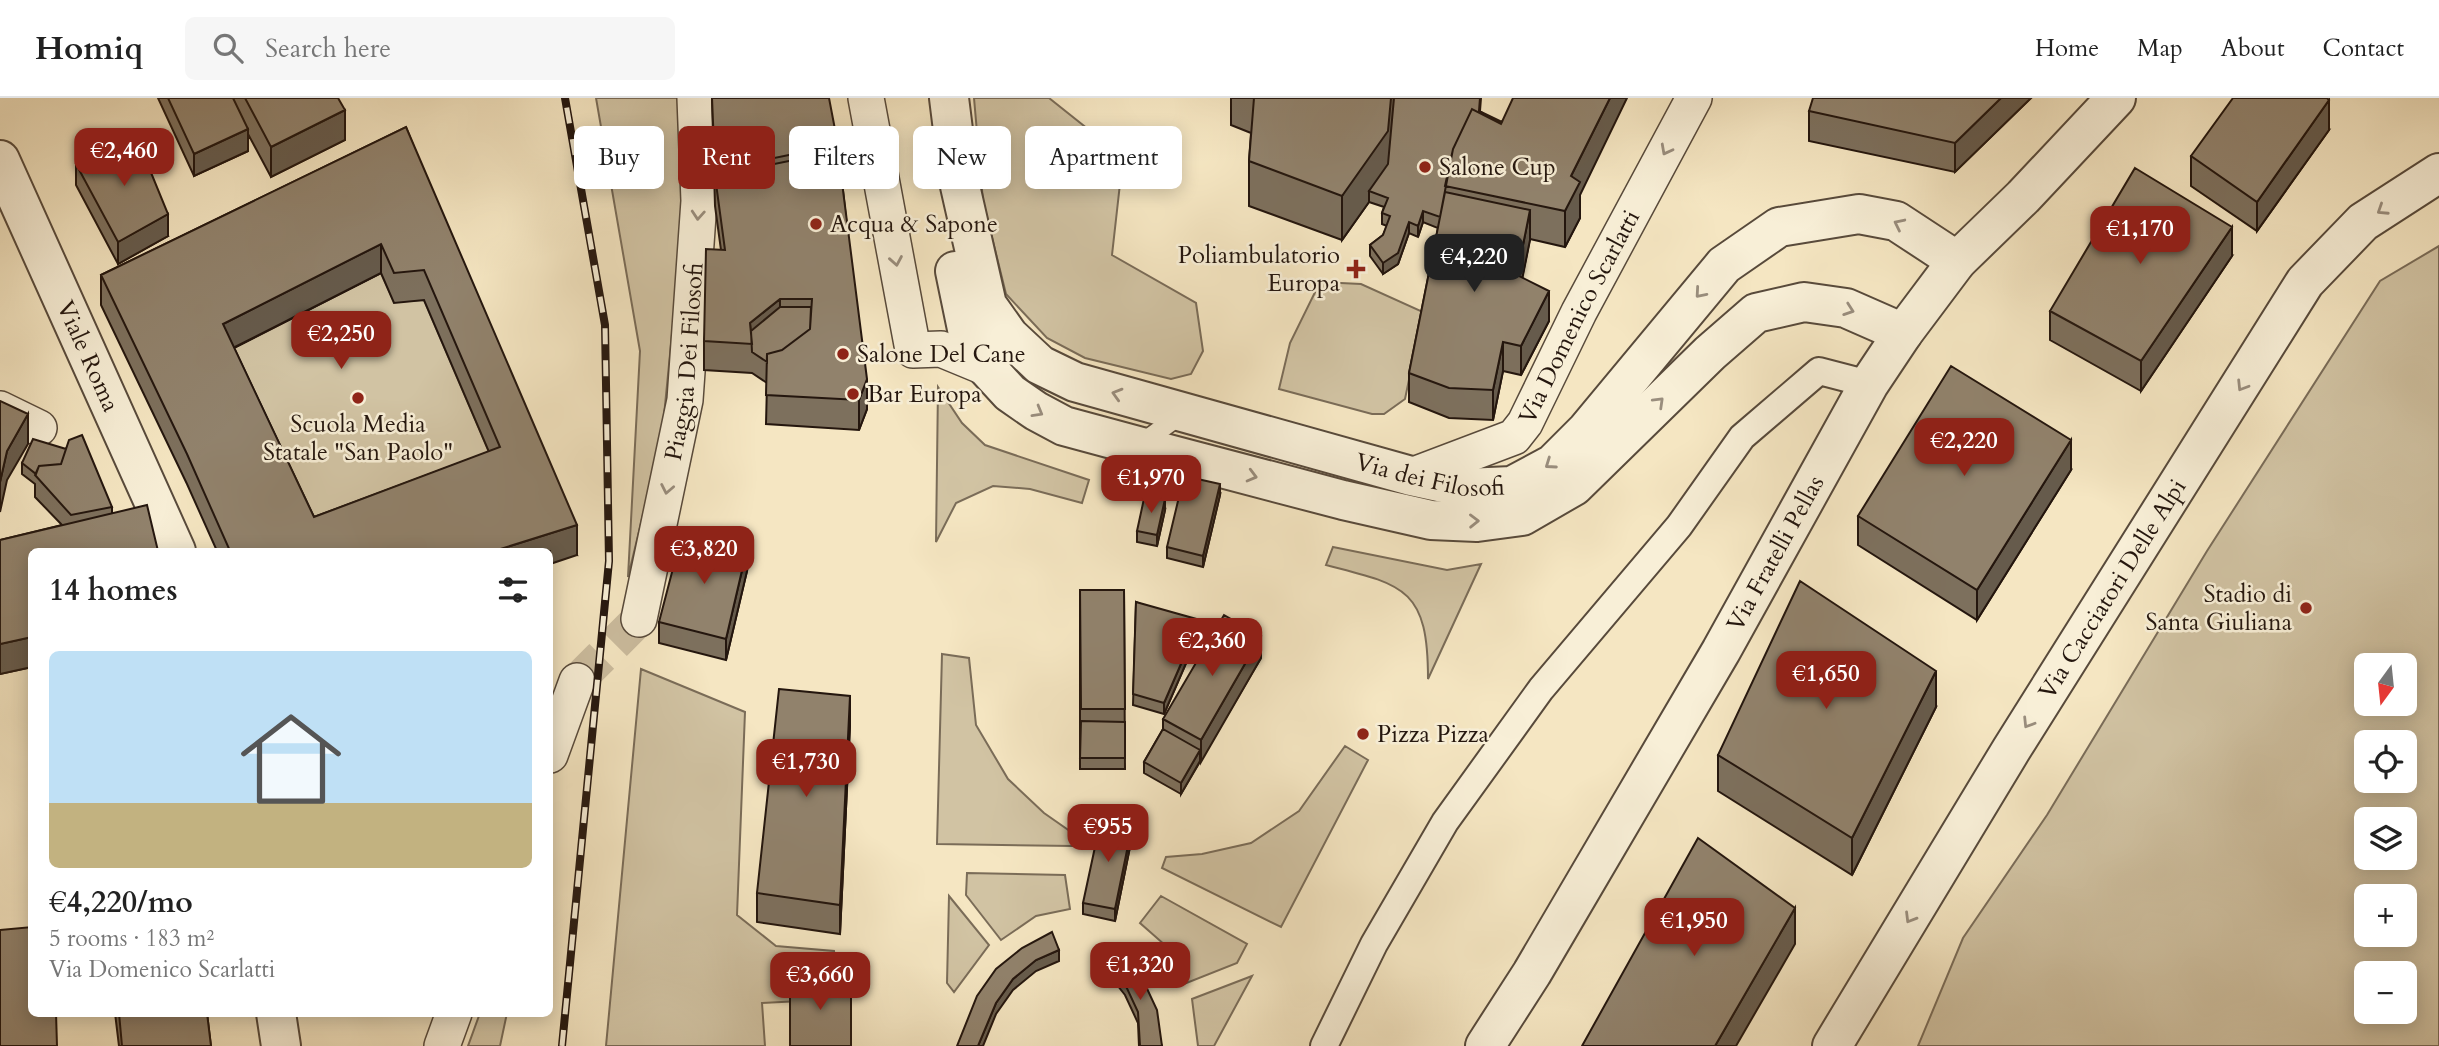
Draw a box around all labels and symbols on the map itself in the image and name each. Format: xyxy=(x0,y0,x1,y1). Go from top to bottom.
pin: €2,460 xyxy=(67,129,181,188)
one-way arrow xyxy=(1661,143,1674,155)
place label: Salone Cup xyxy=(1439,151,1556,184)
marker: Salone Cup xyxy=(1417,159,1433,175)
one-way arrow xyxy=(2377,202,2390,214)
street label: Via Domenico Scarlatti xyxy=(1511,204,1648,430)
pin: €1,170 xyxy=(2083,206,2197,266)
place label: Acqua & Sapone xyxy=(830,208,998,241)
one-way arrow xyxy=(691,210,706,221)
marker: Acqua & Sapone xyxy=(808,216,824,232)
one-way arrow xyxy=(1894,219,1907,233)
pin: €4,220 xyxy=(1417,234,1531,294)
place label: Poliambulatorio Europa xyxy=(1178,239,1341,300)
one-way arrow xyxy=(888,255,903,267)
marker: Poliambulatorio Europa xyxy=(1346,259,1366,279)
street label: Piaggia Dei Filosofi xyxy=(657,261,712,464)
one-way arrow xyxy=(1696,285,1708,298)
street label: Viale Roma xyxy=(48,295,127,418)
one-way arrow xyxy=(1843,302,1855,317)
pin: €2,250 xyxy=(284,312,398,371)
place label: Salone Del Cane xyxy=(857,338,1026,371)
marker: Salone Del Cane xyxy=(835,346,851,362)
place label: Bar Europa xyxy=(867,378,982,411)
one-way arrow xyxy=(2237,378,2250,391)
marker: Bar Europa xyxy=(845,386,861,402)
one-way arrow xyxy=(1112,388,1124,402)
marker: Scuola Media Statale "San Paolo" xyxy=(350,390,366,406)
one-way arrow xyxy=(1651,398,1664,411)
one-way arrow xyxy=(1031,404,1044,417)
place label: Scuola Media Statale "San Paolo" xyxy=(263,408,453,469)
pin: €2,220 xyxy=(1907,418,2021,478)
street label: Via dei Filosofi xyxy=(1351,445,1506,506)
pin: €1,970 xyxy=(1094,456,1208,515)
one-way arrow xyxy=(1545,456,1558,468)
one-way arrow xyxy=(1246,468,1258,482)
street label: Via Fratelli Pellas xyxy=(1719,469,1832,637)
street label: Via Cacciatori Delle Alpi xyxy=(2031,473,2194,706)
one-way arrow xyxy=(661,483,676,495)
one-way arrow xyxy=(1469,513,1480,529)
pin: €3,820 xyxy=(647,526,761,586)
place label: Stadio di Santa Giuliana xyxy=(2145,578,2293,639)
marker: Stadio di Santa Giuliana xyxy=(2298,600,2314,616)
pin: €2,360 xyxy=(1155,618,1269,678)
pin: €1,650 xyxy=(1769,652,1883,711)
north arrow xyxy=(2354,653,2417,716)
one-way arrow xyxy=(2024,715,2037,728)
place label: Pizza Pizza xyxy=(1377,718,1490,751)
marker: Pizza Pizza xyxy=(1355,726,1371,742)
pin: €1,730 xyxy=(749,740,863,799)
pin: €955 xyxy=(1067,804,1149,864)
pin: €1,950 xyxy=(1637,898,1751,958)
one-way arrow xyxy=(1905,910,1918,923)
pin: €1,320 xyxy=(1083,942,1197,1002)
pin: €3,660 xyxy=(763,953,877,1012)

